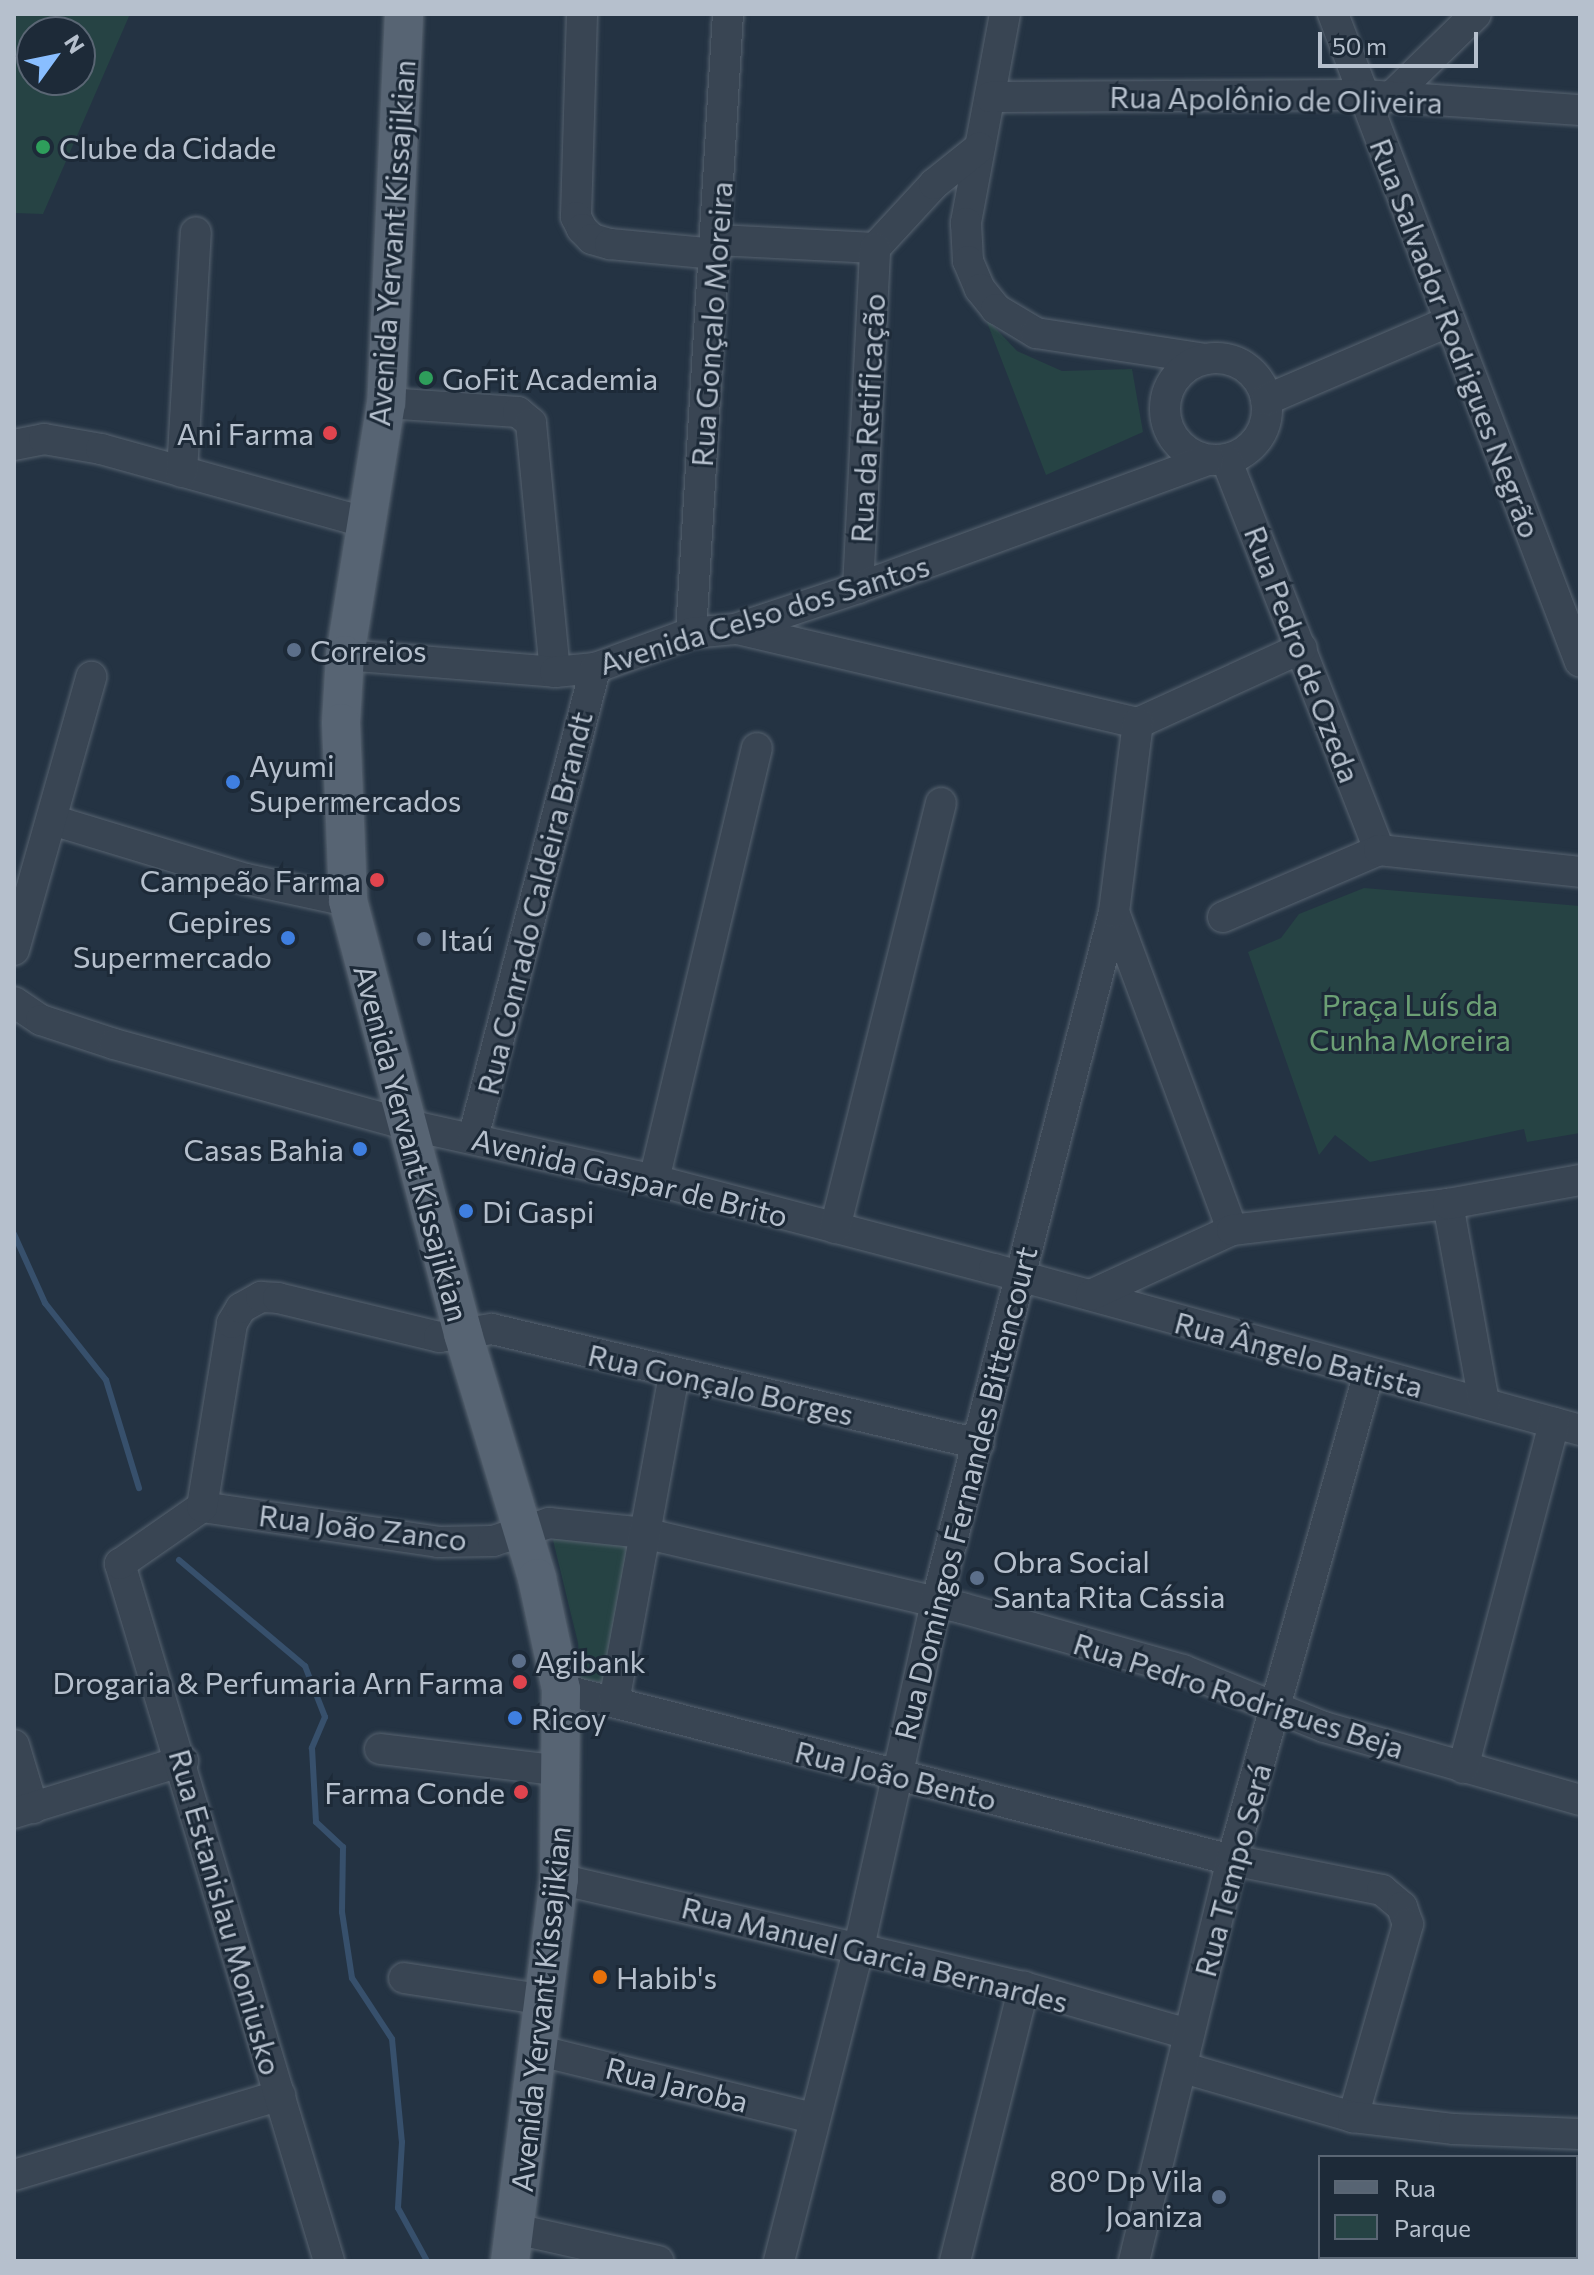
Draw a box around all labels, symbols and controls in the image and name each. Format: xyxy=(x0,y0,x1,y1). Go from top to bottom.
north arrow xyxy=(16,16,96,96)
scale bar xyxy=(1322,16,1482,66)
text: N xyxy=(59,29,91,58)
text: 50 m xyxy=(1332,31,1387,60)
street label: Avenida Yervant Kissajikian xyxy=(360,58,422,428)
street label: Rua Apolônio de Oliveira xyxy=(1109,78,1443,120)
place label: Clube da Cidade xyxy=(59,129,276,165)
street label: Rua Salvador Rodrigues Negrão xyxy=(1363,133,1549,543)
marker: Clube da Cidade xyxy=(34,138,52,156)
street label: Rua Gonçalo Moreira xyxy=(683,180,739,468)
street label: Rua da Retificação xyxy=(842,292,892,544)
place label: GoFit Academia xyxy=(442,360,658,396)
marker: GoFit Academia xyxy=(417,369,435,387)
place label: Ani Farma xyxy=(177,415,314,451)
marker: Ani Farma xyxy=(321,424,339,442)
street label: Rua Pedro de Ozeda xyxy=(1237,521,1369,787)
street label: Avenida Celso dos Santos xyxy=(595,547,933,681)
place label: Correios xyxy=(310,632,427,668)
marker: Correios xyxy=(285,641,303,659)
street label: Rua Conrado Caldeira Brandt xyxy=(469,708,599,1098)
place label: Ayumi Supermercados xyxy=(249,747,461,818)
marker: Ayumi Supermercados xyxy=(224,773,242,791)
place label: Campeão Farma xyxy=(140,862,361,898)
marker: Campeão Farma xyxy=(368,871,386,889)
place label: Gepires Supermercado xyxy=(73,903,272,974)
place label: Itaú xyxy=(440,921,493,957)
marker: Gepires Supermercado xyxy=(279,929,297,947)
marker: Itaú xyxy=(415,930,433,948)
street label: Avenida Yervant Kissajikian xyxy=(347,961,477,1325)
park label: Praça Luís da Cunha Moreira xyxy=(1309,986,1511,1056)
street label: Avenida Gaspar de Brito xyxy=(468,1120,792,1234)
place label: Casas Bahia xyxy=(183,1131,344,1167)
marker: Casas Bahia xyxy=(351,1140,369,1158)
place label: Di Gaspi xyxy=(482,1193,594,1229)
marker: Di Gaspi xyxy=(457,1202,475,1220)
street label: Rua Domingos Fernandes Bittencourt xyxy=(886,1242,1044,1744)
street label: Rua Ângelo Batista xyxy=(1171,1304,1427,1404)
street label: Rua Gonçalo Borges xyxy=(585,1336,857,1432)
street label: Rua João Zanco xyxy=(257,1496,469,1558)
place label: Obra Social Santa Rita Cássia xyxy=(993,1543,1226,1614)
marker: Obra Social Santa Rita Cássia xyxy=(968,1569,986,1587)
street label: Rua Pedro Rodrigues Beja xyxy=(1069,1624,1409,1766)
place label: Agibank xyxy=(535,1643,646,1679)
marker: Agibank xyxy=(510,1652,528,1670)
place label: Drogaria & Perfumaria Arn Farma xyxy=(52,1664,504,1700)
marker: Drogaria & Perfumaria Arn Farma xyxy=(511,1673,529,1691)
place label: Ricoy xyxy=(531,1700,607,1736)
marker: Ricoy xyxy=(506,1709,524,1727)
street label: Rua João Bento xyxy=(792,1733,1000,1817)
street label: Rua Estanislau Moniusko xyxy=(162,1745,290,2079)
street label: Rua Tempo Será xyxy=(1186,1760,1278,1980)
place label: Farma Conde xyxy=(324,1774,505,1810)
marker: Farma Conde xyxy=(512,1783,530,1801)
street label: Avenida Yervant Kissajikian xyxy=(503,1824,577,2194)
street label: Rua Manuel Garcia Bernardes xyxy=(678,1889,1072,2019)
place label: Habib's xyxy=(616,1959,717,1995)
marker: Habib's xyxy=(591,1968,609,1986)
street label: Rua Jaroba xyxy=(602,2049,752,2119)
legend xyxy=(1318,2155,1578,2259)
place label: 80º Dp Vila Joaniza xyxy=(1049,2162,1203,2232)
text: Rua xyxy=(1394,2173,1436,2202)
marker: 80º Dp Vila Joaniza xyxy=(1210,2188,1228,2206)
text: Parque xyxy=(1394,2213,1471,2242)

